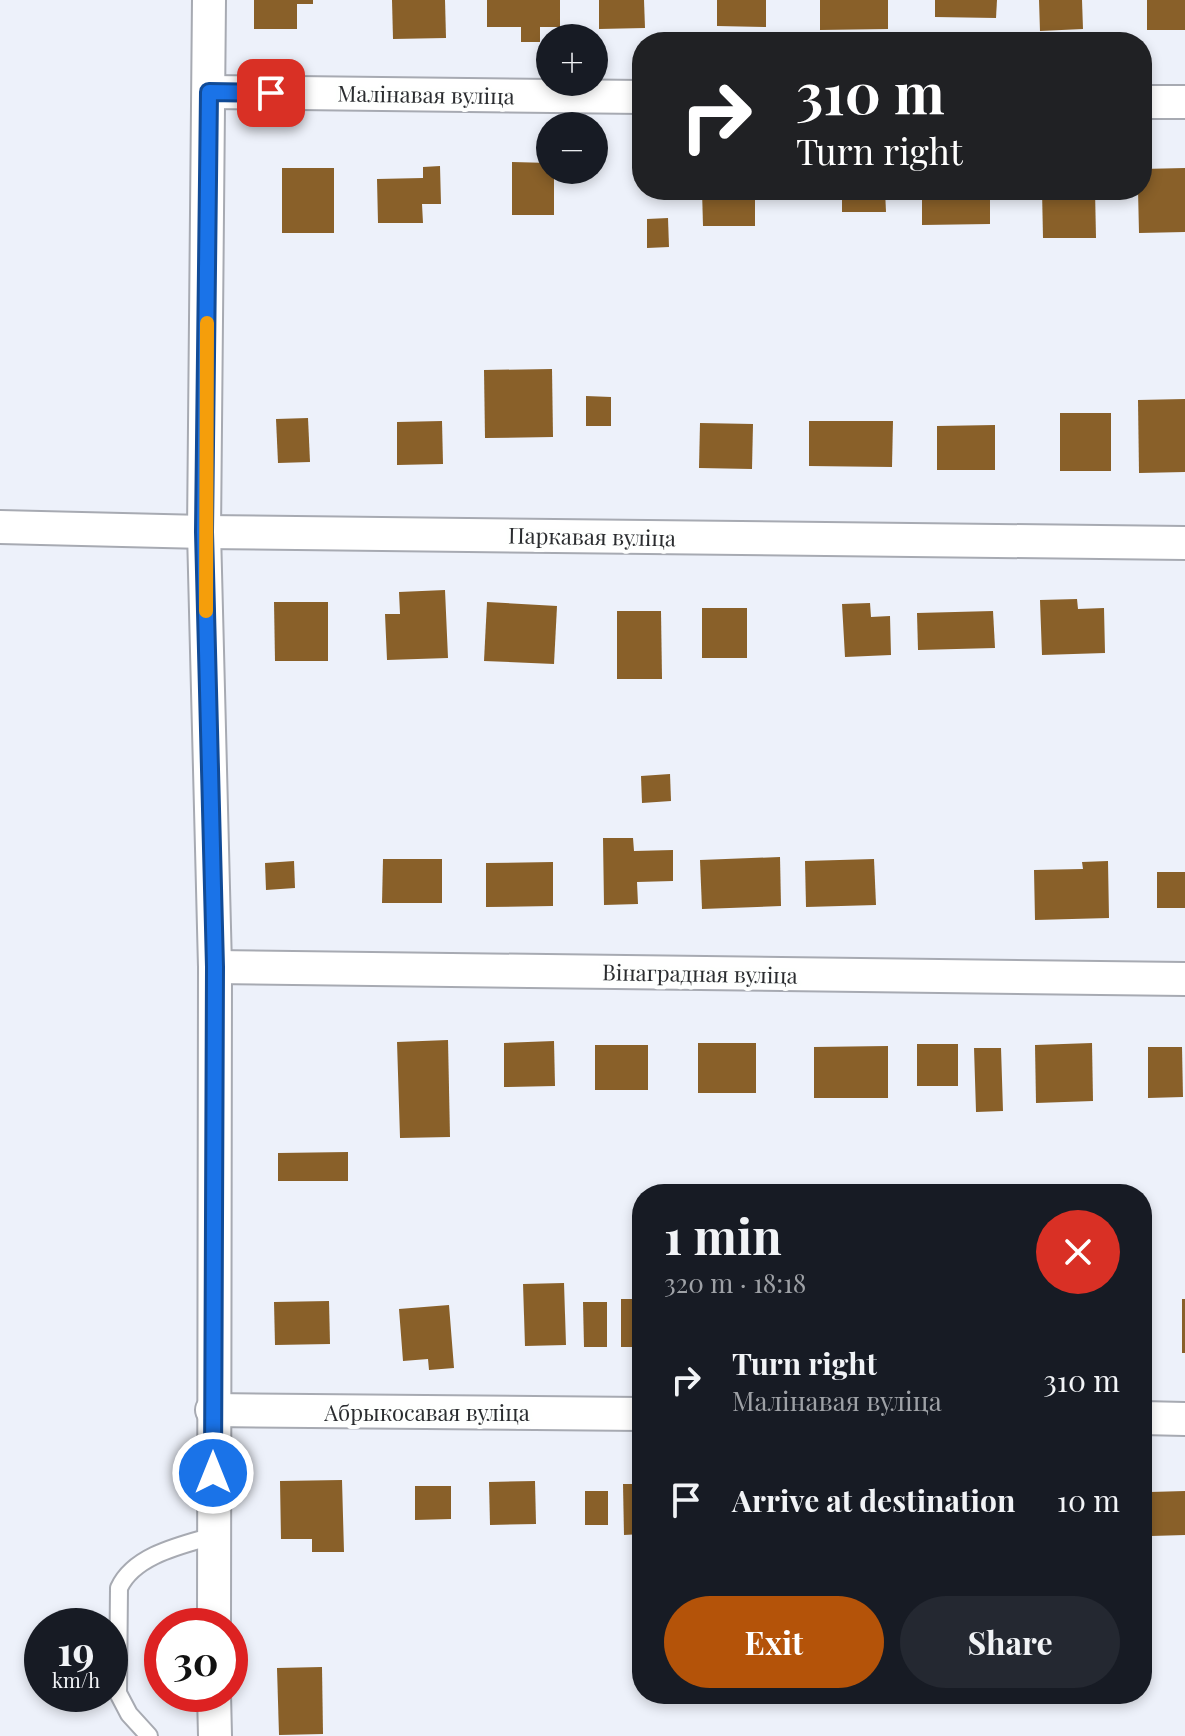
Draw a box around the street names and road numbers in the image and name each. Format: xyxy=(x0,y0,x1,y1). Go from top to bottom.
street label: Малінавая вуліца xyxy=(337,77,515,111)
street label: Паркавая вуліца xyxy=(508,520,676,552)
street label: Вінаградная вуліца xyxy=(602,956,798,990)
street label: Абрыкосавая вуліца xyxy=(323,1397,530,1427)

